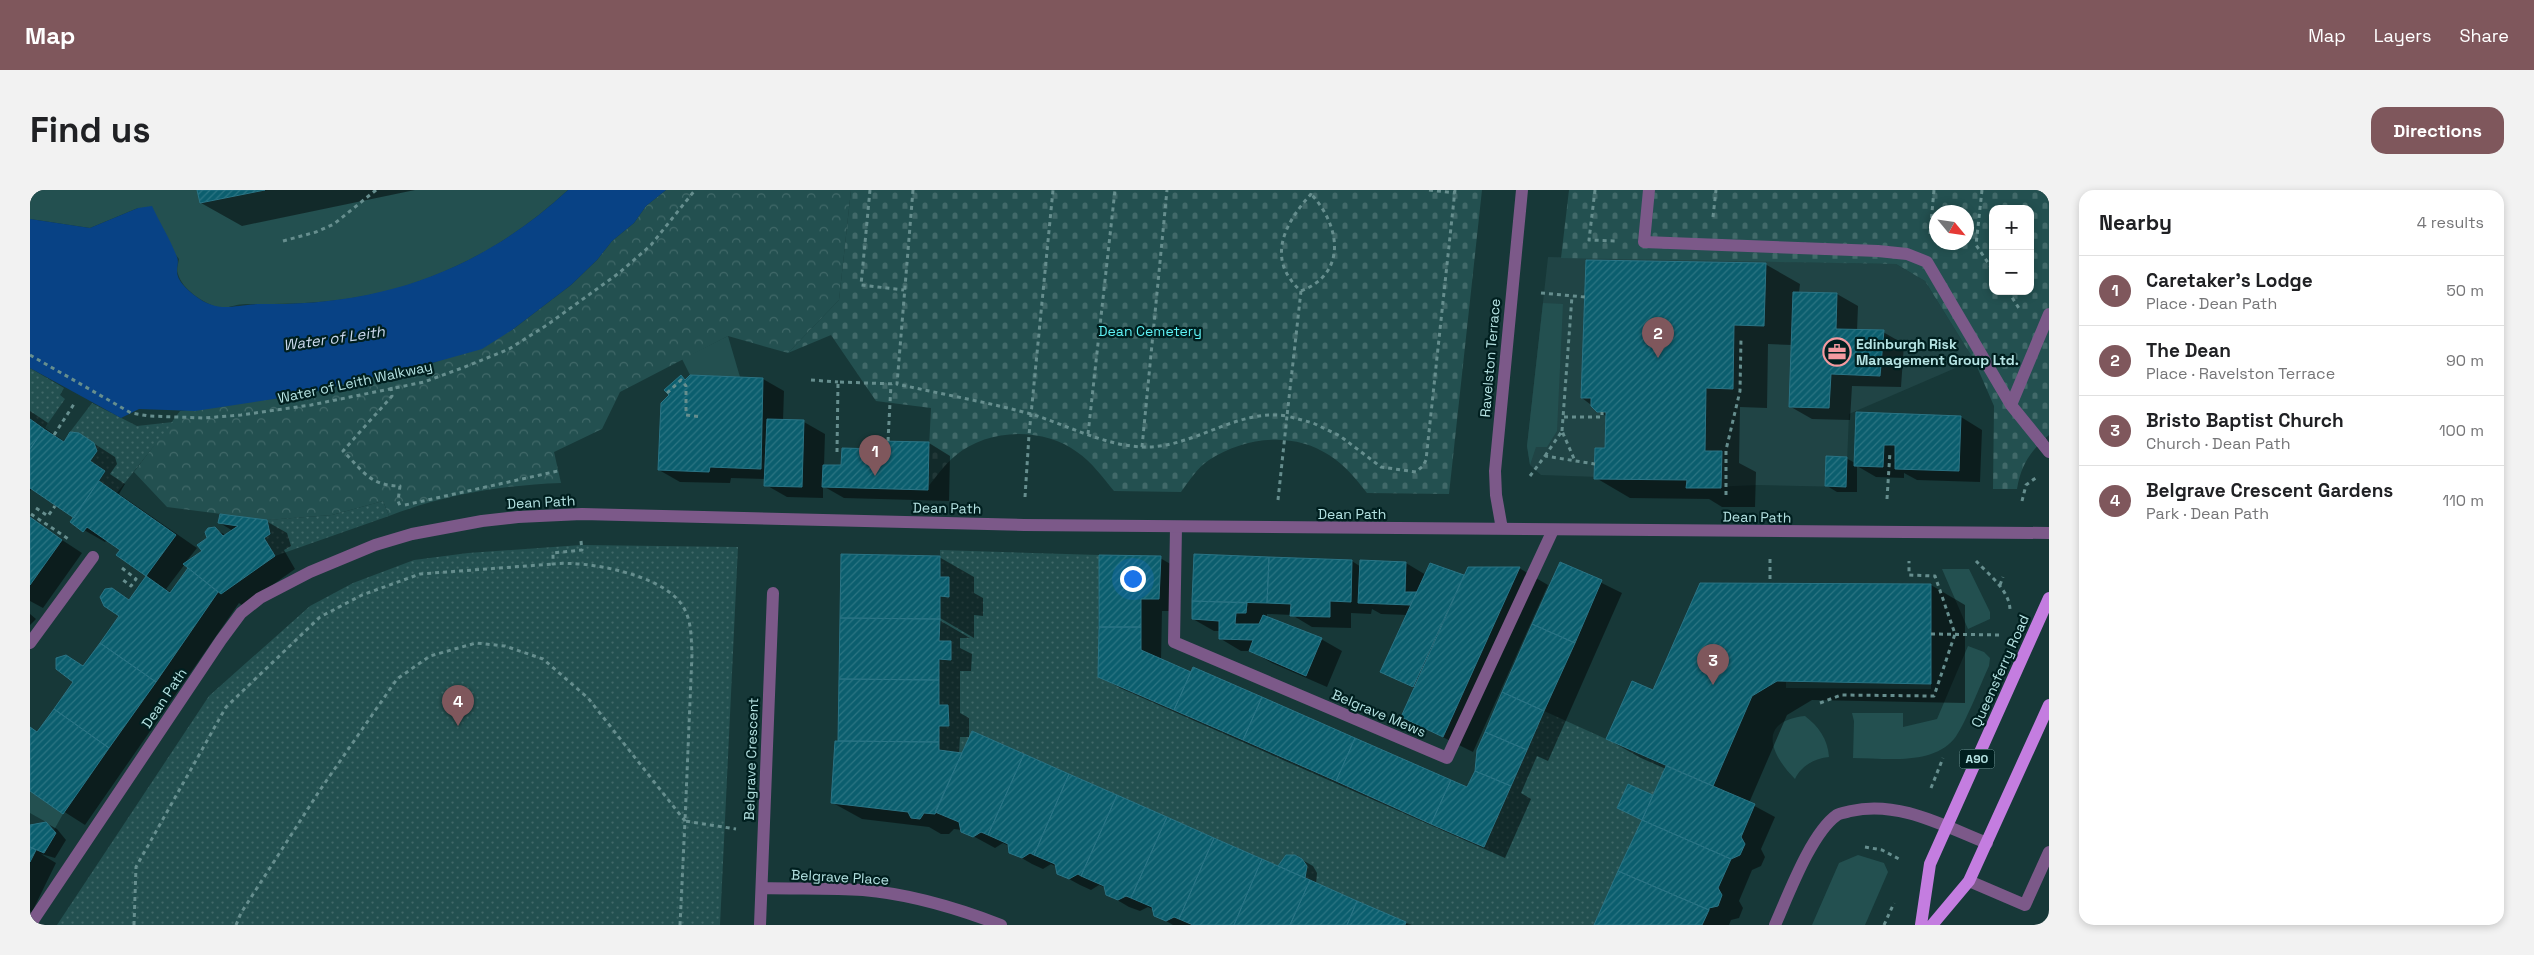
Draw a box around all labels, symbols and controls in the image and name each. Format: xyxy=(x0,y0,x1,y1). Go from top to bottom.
text: Map xyxy=(25,20,75,51)
text: Map xyxy=(2308,24,2346,47)
text: Layers xyxy=(2374,24,2431,47)
text: Share xyxy=(2459,24,2509,47)
button: Directions xyxy=(2371,107,2504,154)
text: Find us xyxy=(30,108,151,152)
north arrow xyxy=(1929,205,1974,250)
map controls xyxy=(1989,205,2034,295)
button: + xyxy=(1989,205,2034,250)
text: Nearby xyxy=(2099,209,2172,236)
text: 4 results xyxy=(2417,212,2484,233)
button: − xyxy=(1989,250,2034,295)
text: Caretaker's Lodge xyxy=(2146,268,2313,293)
text: 1 xyxy=(2111,280,2119,301)
text: 50 m xyxy=(2446,280,2484,301)
text: Place · Dean Path xyxy=(2146,293,2277,314)
street label: Ravelston Terrace xyxy=(1476,298,1504,418)
pin: 2 xyxy=(1642,317,1674,358)
water label: Water of Leith xyxy=(282,321,387,355)
park label: Dean Cemetery xyxy=(1098,322,1202,340)
place label: Edinburgh Risk Management Group Ltd. xyxy=(1856,335,2019,369)
office icon: Edinburgh Risk Management Group Ltd. xyxy=(1822,337,1852,367)
text: The Dean xyxy=(2146,338,2231,363)
text: 2 xyxy=(2110,350,2120,371)
text: 90 m xyxy=(2446,350,2484,371)
street label: Water of Leith Walkway xyxy=(276,357,434,407)
text: Place · Ravelston Terrace xyxy=(2146,363,2335,384)
text: Bristo Baptist Church xyxy=(2146,408,2344,433)
text: 3 xyxy=(2110,420,2120,441)
text: 100 m xyxy=(2439,420,2484,441)
text: Church · Dean Path xyxy=(2146,433,2291,454)
pin: 1 xyxy=(859,435,891,476)
text: Belgrave Crescent Gardens xyxy=(2146,478,2393,503)
text: 4 xyxy=(2110,490,2120,511)
text: 110 m xyxy=(2442,490,2484,511)
street label: Dean Path xyxy=(506,491,576,513)
street label: Dean Path xyxy=(913,498,981,518)
text: Park · Dean Path xyxy=(2146,503,2269,524)
street label: Dean Path xyxy=(1318,505,1386,523)
street label: Dean Path xyxy=(1723,507,1791,527)
your location xyxy=(1120,566,1146,592)
street label: Queensferry Road xyxy=(1967,612,2033,730)
pin: 3 xyxy=(1697,644,1729,685)
street label: Dean Path xyxy=(137,664,191,732)
pin: 4 xyxy=(442,685,474,726)
street label: Belgrave Mews xyxy=(1329,685,1429,741)
street label: Belgrave Crescent xyxy=(740,697,762,821)
road number: A90 xyxy=(1960,750,1994,768)
street label: Belgrave Place xyxy=(790,865,890,889)

